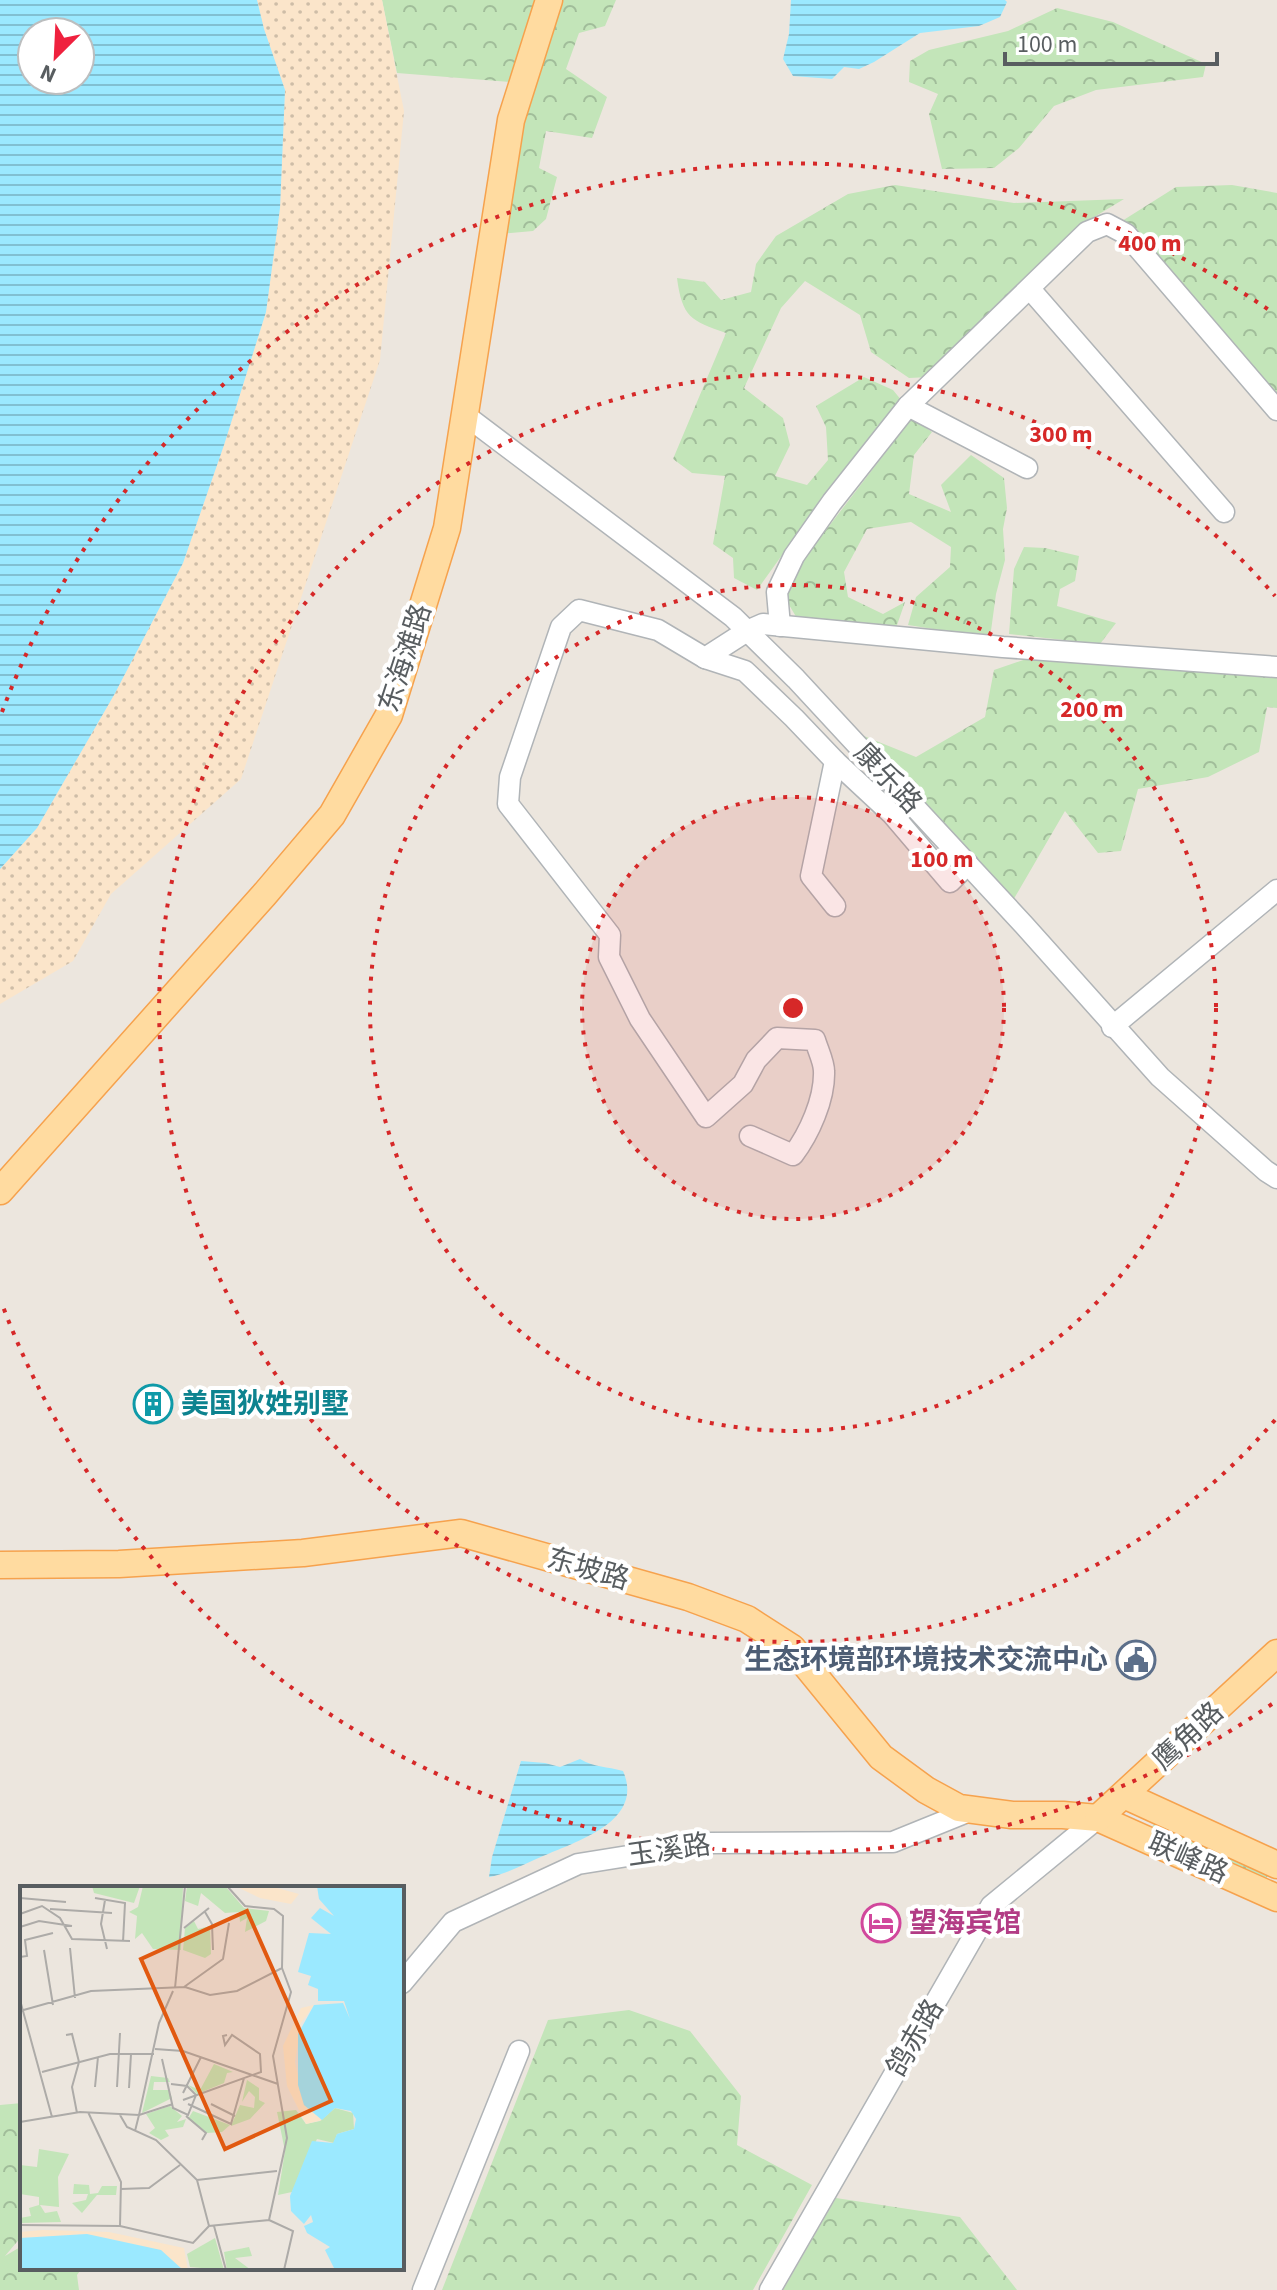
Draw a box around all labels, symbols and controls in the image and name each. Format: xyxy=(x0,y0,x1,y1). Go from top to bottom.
north arrow xyxy=(16,16,96,96)
scale bar xyxy=(1005,16,1217,66)
text: 100 m xyxy=(1017,27,1077,62)
text: N xyxy=(35,56,61,91)
text: 400 m xyxy=(1118,226,1182,261)
text: 300 m xyxy=(1029,417,1093,452)
street label: 东海滩路 xyxy=(369,599,441,717)
text: 200 m xyxy=(1060,692,1124,727)
street label: 康乐路 xyxy=(845,734,931,822)
text: 100 m xyxy=(910,842,974,877)
centre of rings xyxy=(779,994,807,1022)
building icon: 美国狄姓别墅 xyxy=(132,1383,174,1425)
place label: 美国狄姓别墅 xyxy=(181,1384,349,1424)
street label: 东坡路 xyxy=(542,1538,634,1600)
public building icon: 生态环境部环境技术交流中心 xyxy=(1115,1639,1157,1681)
place label: 生态环境部环境技术交流中心 xyxy=(744,1640,1108,1680)
street label: 鹰角路 xyxy=(1144,1693,1232,1779)
street label: 联峰路 xyxy=(1141,1823,1235,1893)
street label: 玉溪路 xyxy=(625,1824,713,1876)
inset map xyxy=(20,1886,404,2270)
hotel icon: 望海宾馆 xyxy=(860,1902,902,1944)
place label: 望海宾馆 xyxy=(909,1903,1021,1943)
street label: 鸽赤路 xyxy=(877,1992,953,2084)

